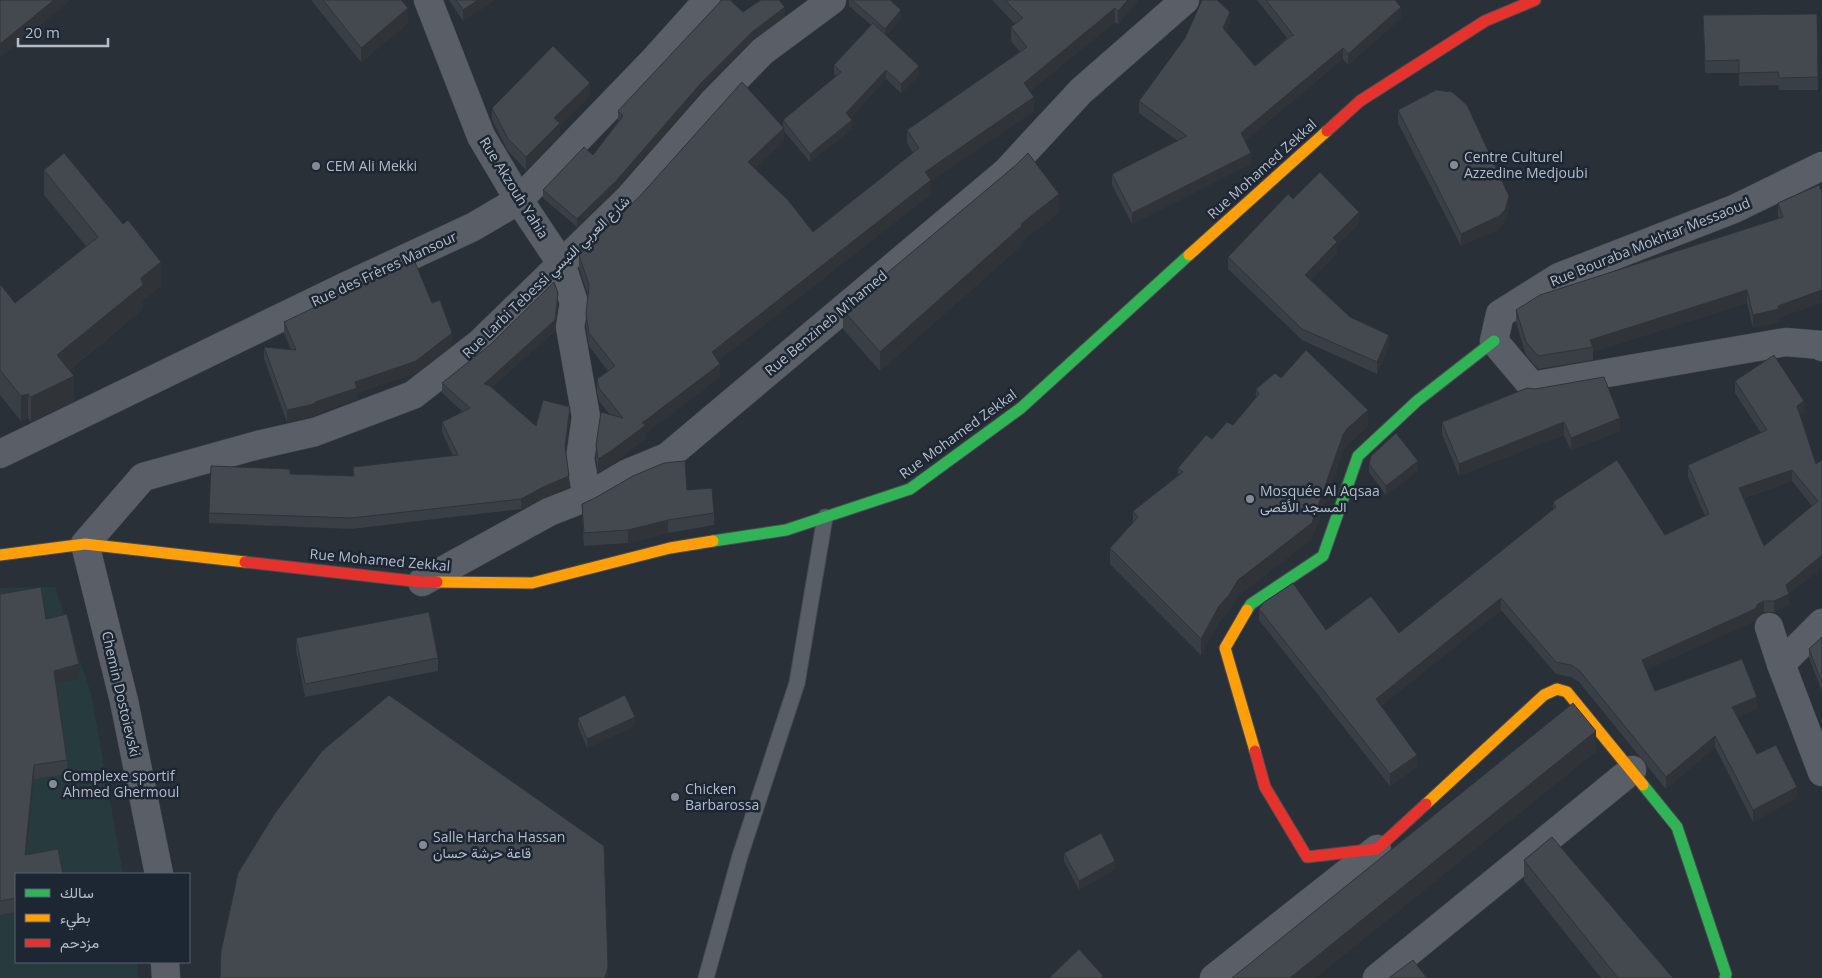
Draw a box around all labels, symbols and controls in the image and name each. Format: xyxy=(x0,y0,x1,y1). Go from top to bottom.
scale bar xyxy=(18,15,108,47)
text: 20 m xyxy=(25,22,60,42)
street label: Rue Mohamed Zekkal xyxy=(1203,114,1320,223)
street label: Rue Akzouh Yahia xyxy=(476,133,553,242)
place label: Centre Culturel Azzedine Medjoubi xyxy=(1464,147,1588,182)
place label: CEM Ali Mekki xyxy=(326,156,417,175)
marker: Centre Culturel Azzedine Medjoubi xyxy=(1448,159,1460,171)
marker: CEM Ali Mekki xyxy=(310,160,322,172)
street label: Rue Larbi Tebessi شارع العربي التبسي xyxy=(458,191,636,364)
street label: Rue Bouraba Mokhtar Messaoud xyxy=(1547,193,1753,291)
street label: Rue des Frères Mansour xyxy=(308,226,460,311)
street label: Rue Benzineb M'hamed xyxy=(760,266,891,380)
street label: Rue Mohamed Zekkal xyxy=(895,384,1020,483)
place label: Mosquée Al Aqsaa المسجد الأقصى xyxy=(1260,481,1380,516)
marker: Mosquée Al Aqsaa المسجد الأقصى xyxy=(1244,493,1256,505)
street label: Rue Mohamed Zekkal xyxy=(309,544,451,575)
street label: Chemin Dostoievski xyxy=(98,629,145,759)
place label: Complexe sportif Ahmed Ghermoul xyxy=(63,766,179,801)
marker: Complexe sportif Ahmed Ghermoul xyxy=(47,778,59,790)
place label: Chicken Barbarossa xyxy=(685,779,759,814)
marker: Chicken Barbarossa xyxy=(669,791,681,803)
place label: Salle Harcha Hassan قاعة حرشة حسان xyxy=(433,827,565,862)
marker: Salle Harcha Hassan قاعة حرشة حسان xyxy=(417,839,429,851)
legend xyxy=(15,873,190,963)
text: سالك xyxy=(60,882,94,902)
text: بطيء xyxy=(60,907,90,931)
text: مزدحم xyxy=(60,932,99,953)

